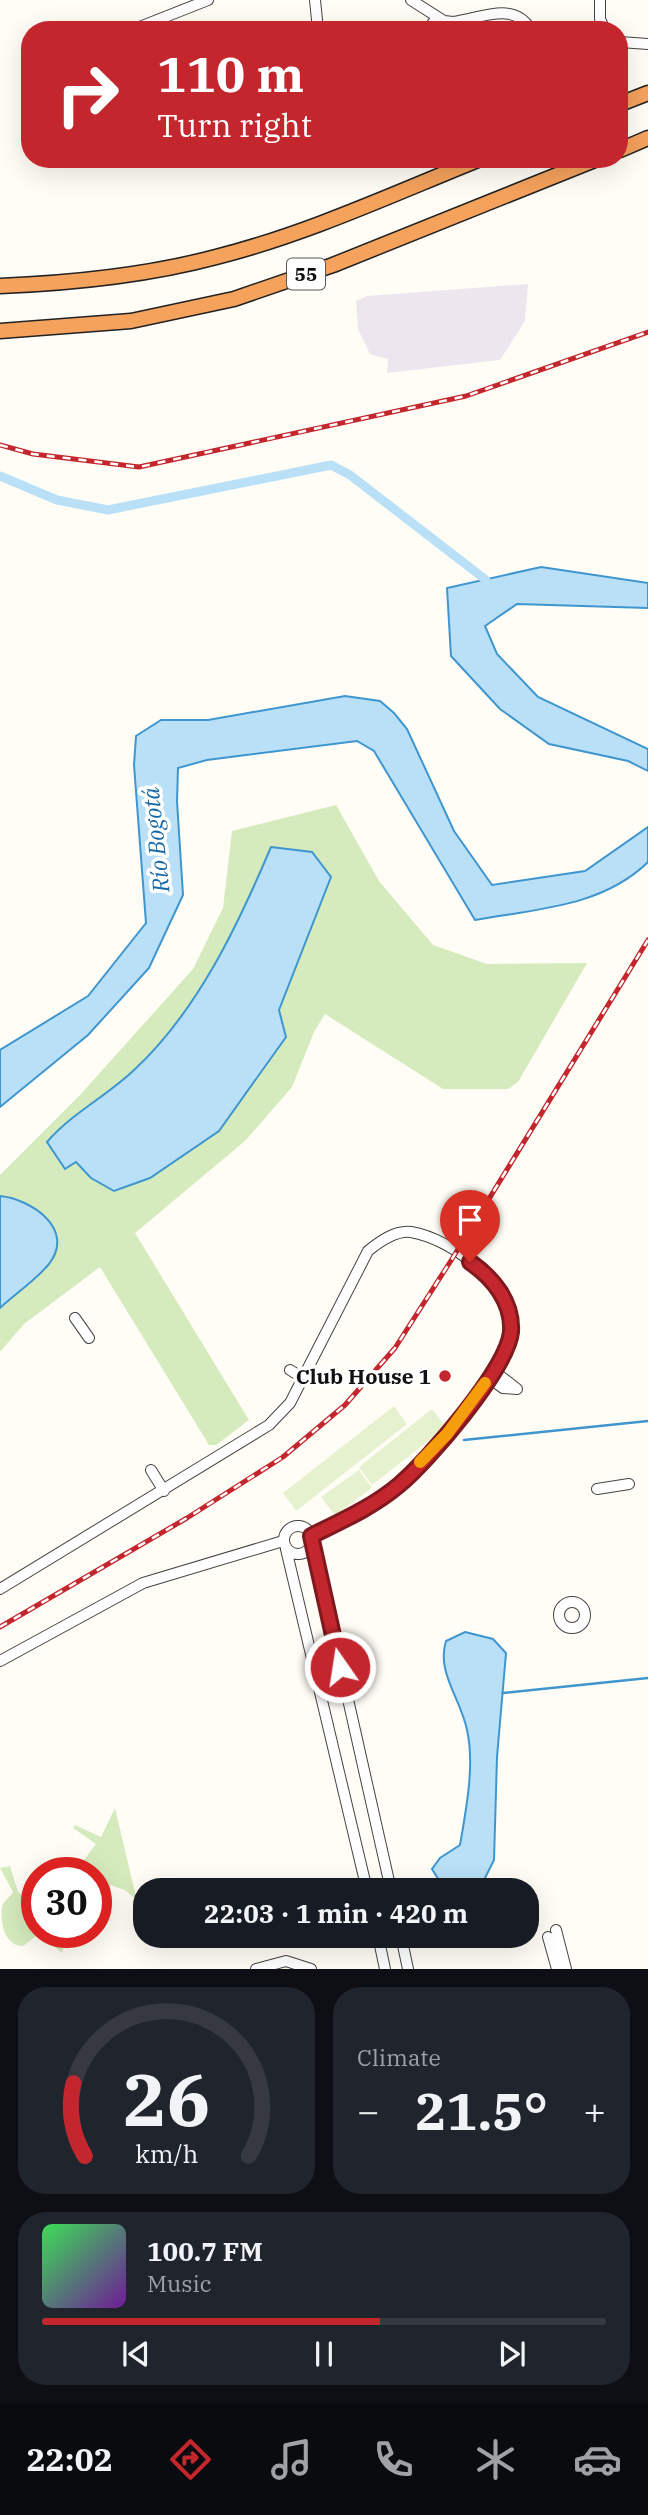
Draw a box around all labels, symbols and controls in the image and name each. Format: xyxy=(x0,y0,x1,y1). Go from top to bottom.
text: 110 m xyxy=(157,42,304,105)
icon: right xyxy=(42,49,133,140)
text: Turn right xyxy=(157,104,312,146)
road number: 55 xyxy=(287,258,325,290)
water label: Río Bogotá xyxy=(135,785,176,895)
pin xyxy=(440,1190,500,1262)
icon: arrive xyxy=(451,1201,489,1239)
place label: Club House 1 xyxy=(296,1362,431,1390)
marker: Club House 1 xyxy=(437,1368,453,1384)
position arrow xyxy=(303,1630,377,1704)
speed limit sign: 30 xyxy=(21,1857,112,1948)
text: 22:03 · 1 min · 420 m xyxy=(204,1896,468,1930)
text: Climate xyxy=(357,2042,441,2072)
text: 26 xyxy=(123,2052,210,2147)
text: 21.5° xyxy=(415,2077,548,2144)
text: − xyxy=(357,2086,380,2135)
text: + xyxy=(583,2086,606,2135)
text: km/h xyxy=(135,2137,198,2170)
text: 100.7 FM xyxy=(147,2234,263,2268)
text: Music xyxy=(147,2268,212,2298)
icon: previous xyxy=(117,2335,155,2373)
icon: pause xyxy=(305,2335,343,2373)
icon: next xyxy=(493,2335,531,2373)
icon: directions xyxy=(166,2435,215,2484)
icon: music xyxy=(267,2435,316,2484)
icon: phone xyxy=(369,2435,418,2484)
icon: climate xyxy=(471,2435,520,2484)
icon: car xyxy=(573,2435,622,2484)
text: 22:02 xyxy=(26,2438,113,2480)

